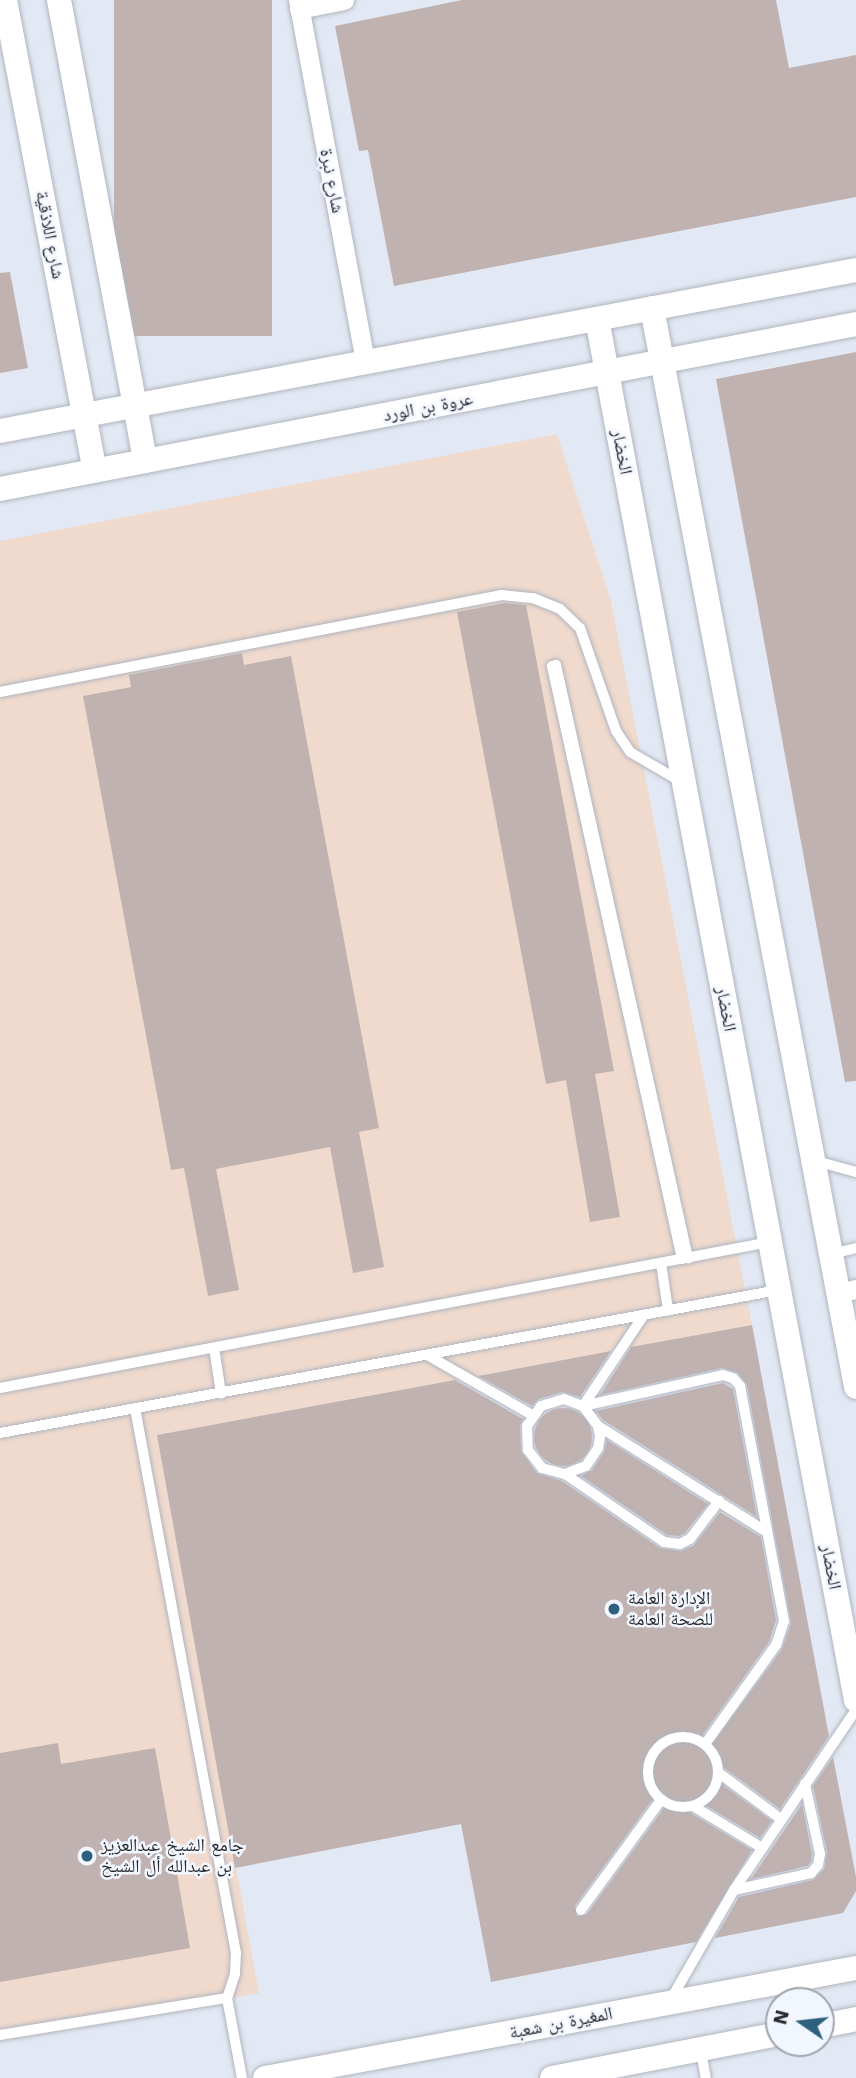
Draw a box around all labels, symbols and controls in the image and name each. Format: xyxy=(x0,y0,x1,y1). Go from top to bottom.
street label: شارع نبرة xyxy=(315,147,349,215)
street label: شارع اللاذقية xyxy=(31,189,69,281)
street label: عروة بن الورد xyxy=(381,388,475,426)
street label: الخضار xyxy=(607,428,637,476)
street label: الخضار xyxy=(711,985,741,1033)
street label: الخضار xyxy=(816,1543,846,1591)
place label: الإدارة العامة للصحة العامة xyxy=(628,1588,713,1630)
marker: الإدارة العامة للصحة العامة xyxy=(606,1601,622,1617)
place label: جامع الشيخ عبدالعزيز بن عبدالله أل الشيخ xyxy=(101,1835,244,1878)
marker: جامع الشيخ عبدالعزيز بن عبدالله أل الشيخ xyxy=(79,1848,95,1864)
north arrow xyxy=(765,1987,835,2057)
street label: المغيرة بن شعبة xyxy=(508,2002,614,2044)
text: N xyxy=(768,2008,794,2027)

